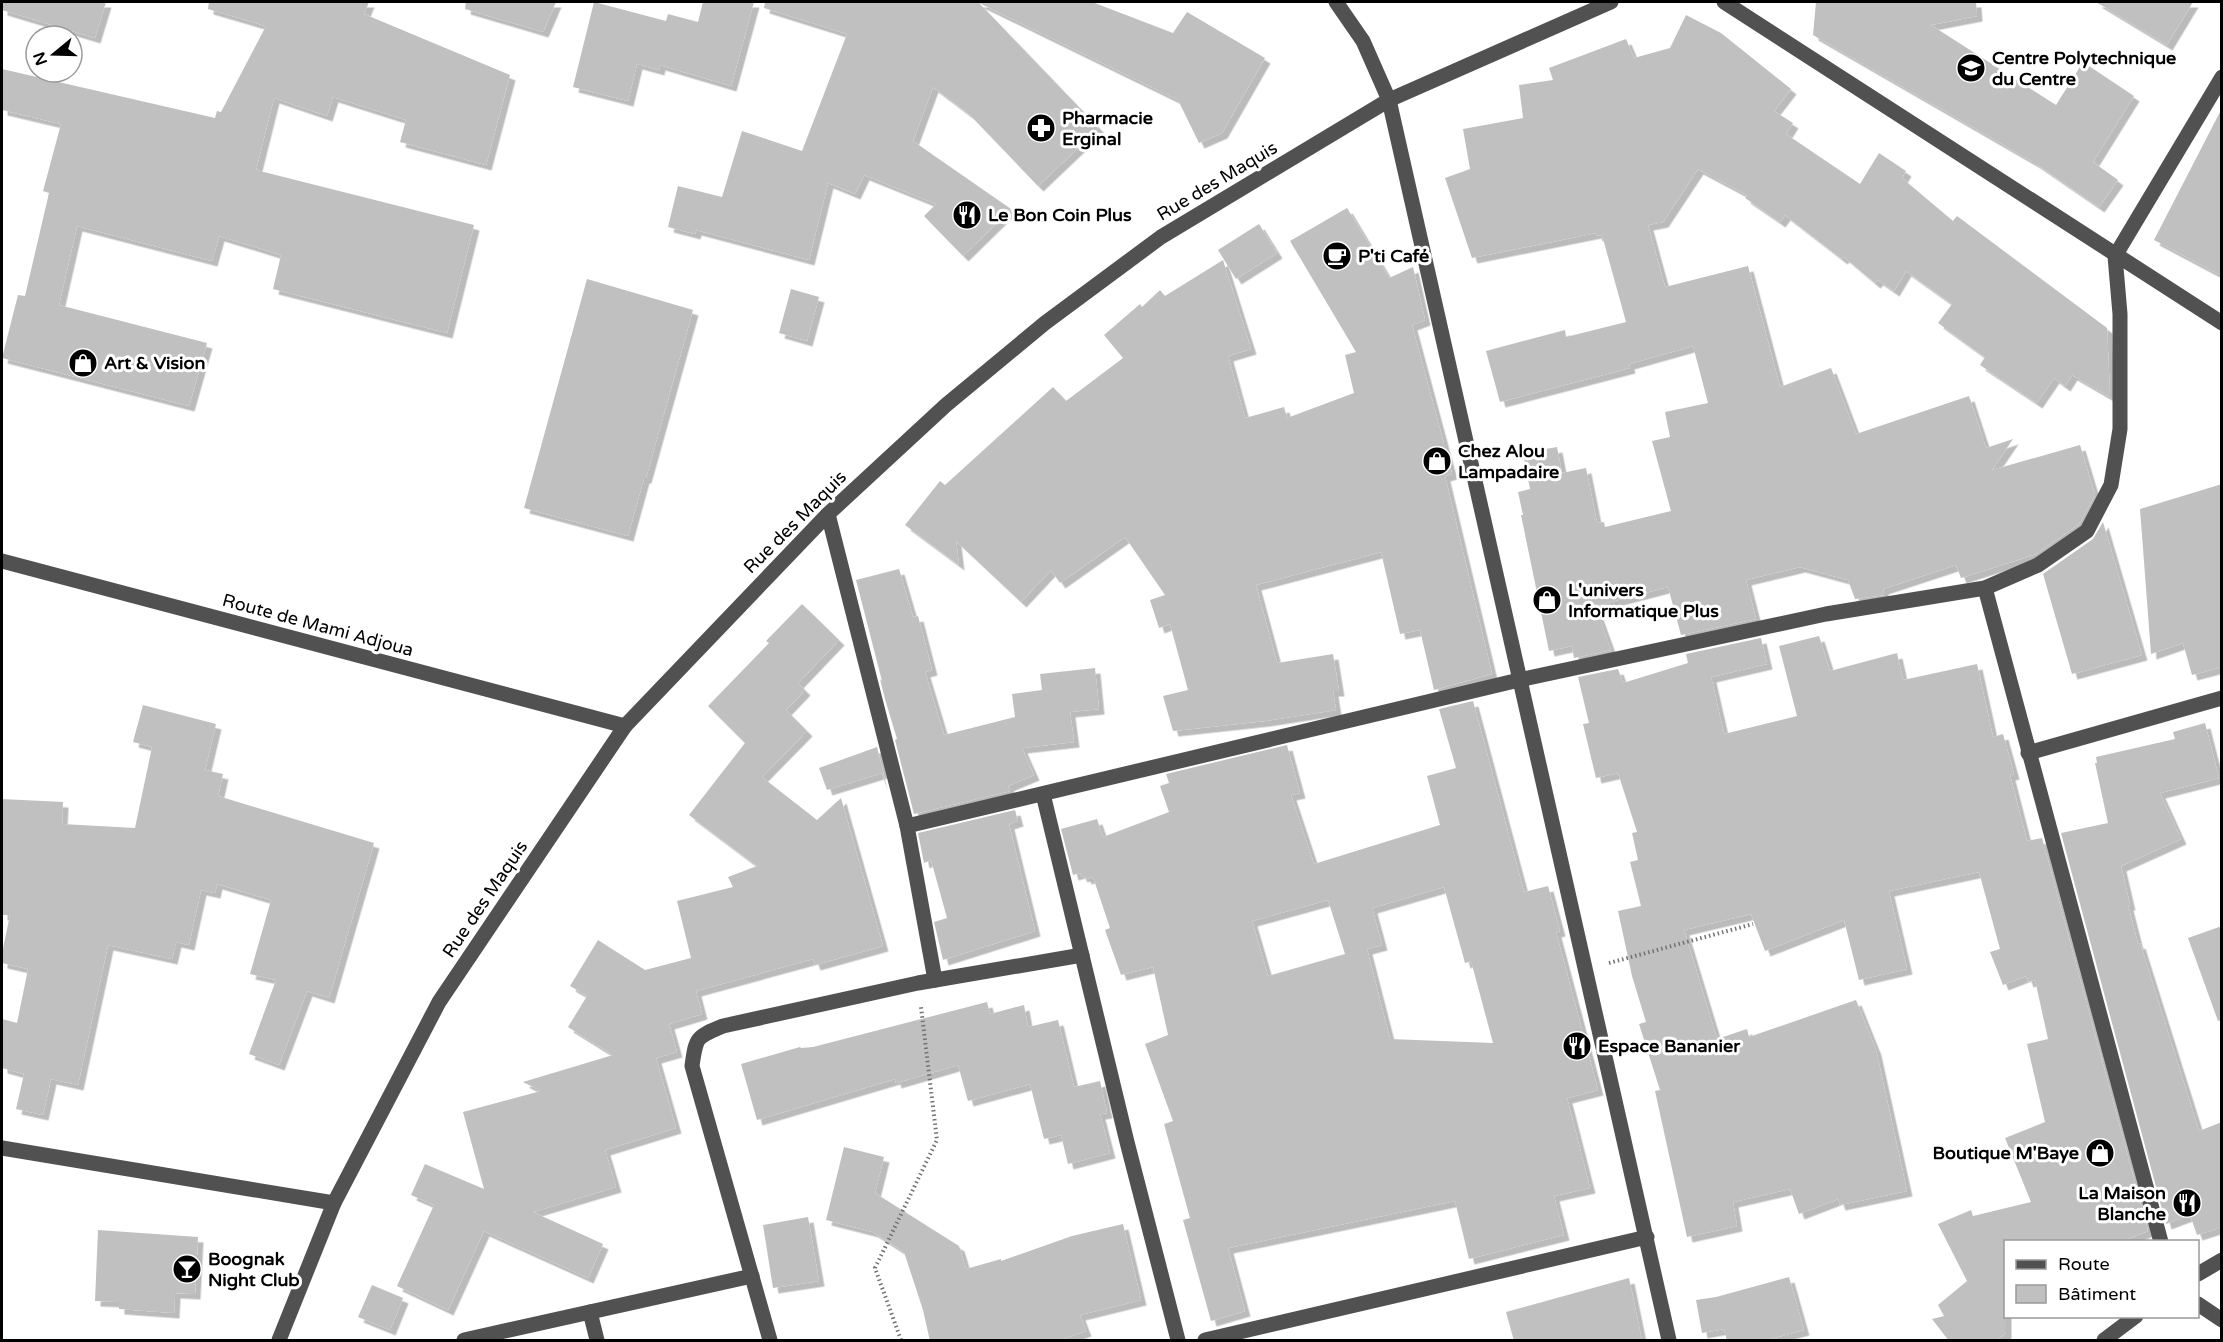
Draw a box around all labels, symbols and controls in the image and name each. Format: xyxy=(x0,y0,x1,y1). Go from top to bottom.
north arrow xyxy=(24,24,84,84)
place label: Centre Polytechnique du Centre xyxy=(1992,47,2176,90)
text: N xyxy=(29,49,52,68)
school or university icon: Centre Polytechnique du Centre xyxy=(1955,52,1987,84)
place label: Pharmacie Erginal xyxy=(1062,107,1153,150)
pharmacy icon: Pharmacie Erginal xyxy=(1025,112,1057,144)
street label: Rue des Maquis xyxy=(1153,136,1281,226)
restaurant icon: Le Bon Coin Plus xyxy=(951,199,983,231)
place label: Le Bon Coin Plus xyxy=(988,204,1132,226)
cafe icon: P'ti Café xyxy=(1321,240,1353,272)
place label: P'ti Café xyxy=(1358,245,1429,267)
shop icon: Art & Vision xyxy=(67,347,99,379)
place label: Art & Vision xyxy=(104,352,205,374)
place label: Chez Alou Lampadaire xyxy=(1458,440,1559,483)
shop icon: Chez Alou Lampadaire xyxy=(1421,445,1453,477)
street label: Rue des Maquis xyxy=(739,466,851,578)
place label: L'univers Informatique Plus xyxy=(1568,579,1719,622)
shop icon: L'univers Informatique Plus xyxy=(1531,584,1563,616)
street label: Route de Mami Adjoua xyxy=(220,589,416,661)
street label: Rue des Maquis xyxy=(438,836,532,962)
restaurant icon: Espace Bananier xyxy=(1561,1030,1593,1062)
place label: Espace Bananier xyxy=(1598,1035,1741,1057)
shop icon: Boutique M'Baye xyxy=(2084,1137,2116,1169)
place label: Boutique M'Baye xyxy=(1933,1142,2079,1164)
place label: La Maison Blanche xyxy=(2078,1182,2166,1225)
restaurant icon: La Maison Blanche xyxy=(2171,1187,2203,1219)
legend xyxy=(2004,1240,2199,1318)
place label: Boognak Night Club xyxy=(208,1248,300,1291)
bar icon: Boognak Night Club xyxy=(171,1253,203,1285)
text: Route xyxy=(2058,1253,2110,1275)
text: Bâtiment xyxy=(2058,1283,2136,1305)

